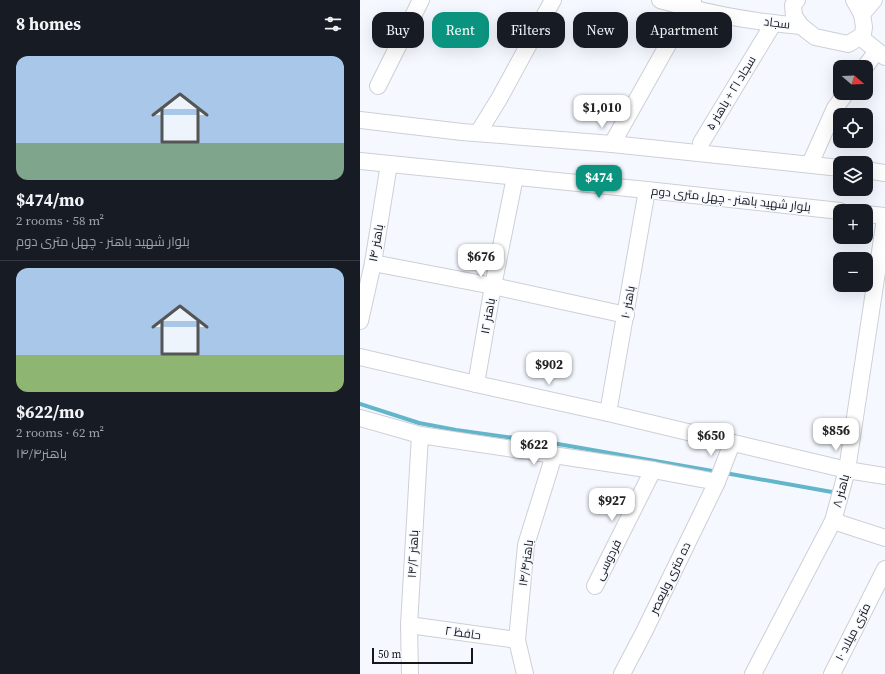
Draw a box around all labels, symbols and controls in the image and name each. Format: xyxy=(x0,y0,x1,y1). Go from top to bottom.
text: 8 homes xyxy=(16,12,81,36)
chip: Buy xyxy=(372,12,424,48)
chip: Rent xyxy=(432,12,489,48)
chip: Filters xyxy=(497,12,565,48)
chip: New xyxy=(573,12,628,48)
chip: Apartment xyxy=(636,12,732,48)
icon: filters xyxy=(322,13,344,35)
street label: سجاد xyxy=(763,13,791,33)
street label: سجاد ۲۱ + باهنر ۵ xyxy=(702,53,760,133)
north arrow xyxy=(833,60,873,100)
map controls xyxy=(833,60,873,292)
icon: home xyxy=(144,82,216,154)
pin: $1,010 xyxy=(569,95,635,129)
text: $1,010 xyxy=(582,99,622,116)
button: locate xyxy=(833,108,873,148)
button: layers xyxy=(833,156,873,196)
pin: $474 xyxy=(575,165,623,199)
text: $474 xyxy=(585,169,613,186)
street label: بلوار شهید باهنر - چهل متری دوم xyxy=(650,183,812,216)
text: $474/mo xyxy=(16,188,84,212)
button: + xyxy=(833,204,873,244)
text: 2 rooms · 58 m² xyxy=(16,212,104,229)
street label: باهنر ۱۴ xyxy=(365,223,387,263)
text: بلوار شهید باهنر - چهل متری دوم xyxy=(16,233,190,250)
pin: $676 xyxy=(457,244,505,278)
text: $676 xyxy=(467,248,495,265)
button: − xyxy=(833,252,873,292)
street label: باهنر ۱۰ xyxy=(617,284,639,320)
icon: home xyxy=(144,294,216,366)
street label: باهنر ۱۲ xyxy=(477,297,499,335)
pin: $902 xyxy=(525,352,573,386)
text: $902 xyxy=(535,356,563,373)
text: $622/mo xyxy=(16,400,84,424)
pin: $856 xyxy=(812,418,860,452)
text: $856 xyxy=(822,422,850,439)
pin: $650 xyxy=(687,423,735,457)
text: 2 rooms · 62 m² xyxy=(16,424,104,441)
text: $650 xyxy=(697,427,725,444)
pin: $622 xyxy=(510,432,558,466)
text: $622 xyxy=(520,436,548,453)
text: باهنر۱۴/۴ xyxy=(16,445,67,462)
street label: باهنر ۸ xyxy=(829,473,853,509)
pin: $927 xyxy=(588,488,636,522)
text: $927 xyxy=(598,492,626,509)
street label: باهنر ۱۴/۲ xyxy=(404,530,422,578)
street label: فردوسی xyxy=(591,537,625,583)
street label: باهنر۱۴/۴ xyxy=(515,539,537,587)
street label: ده متری ولیعصر xyxy=(645,539,694,618)
street label: ۱۰ متری میلاد xyxy=(832,600,874,664)
street label: حافظ ۲ xyxy=(444,623,482,643)
scale bar xyxy=(372,646,473,665)
text: 50 m xyxy=(378,647,401,662)

